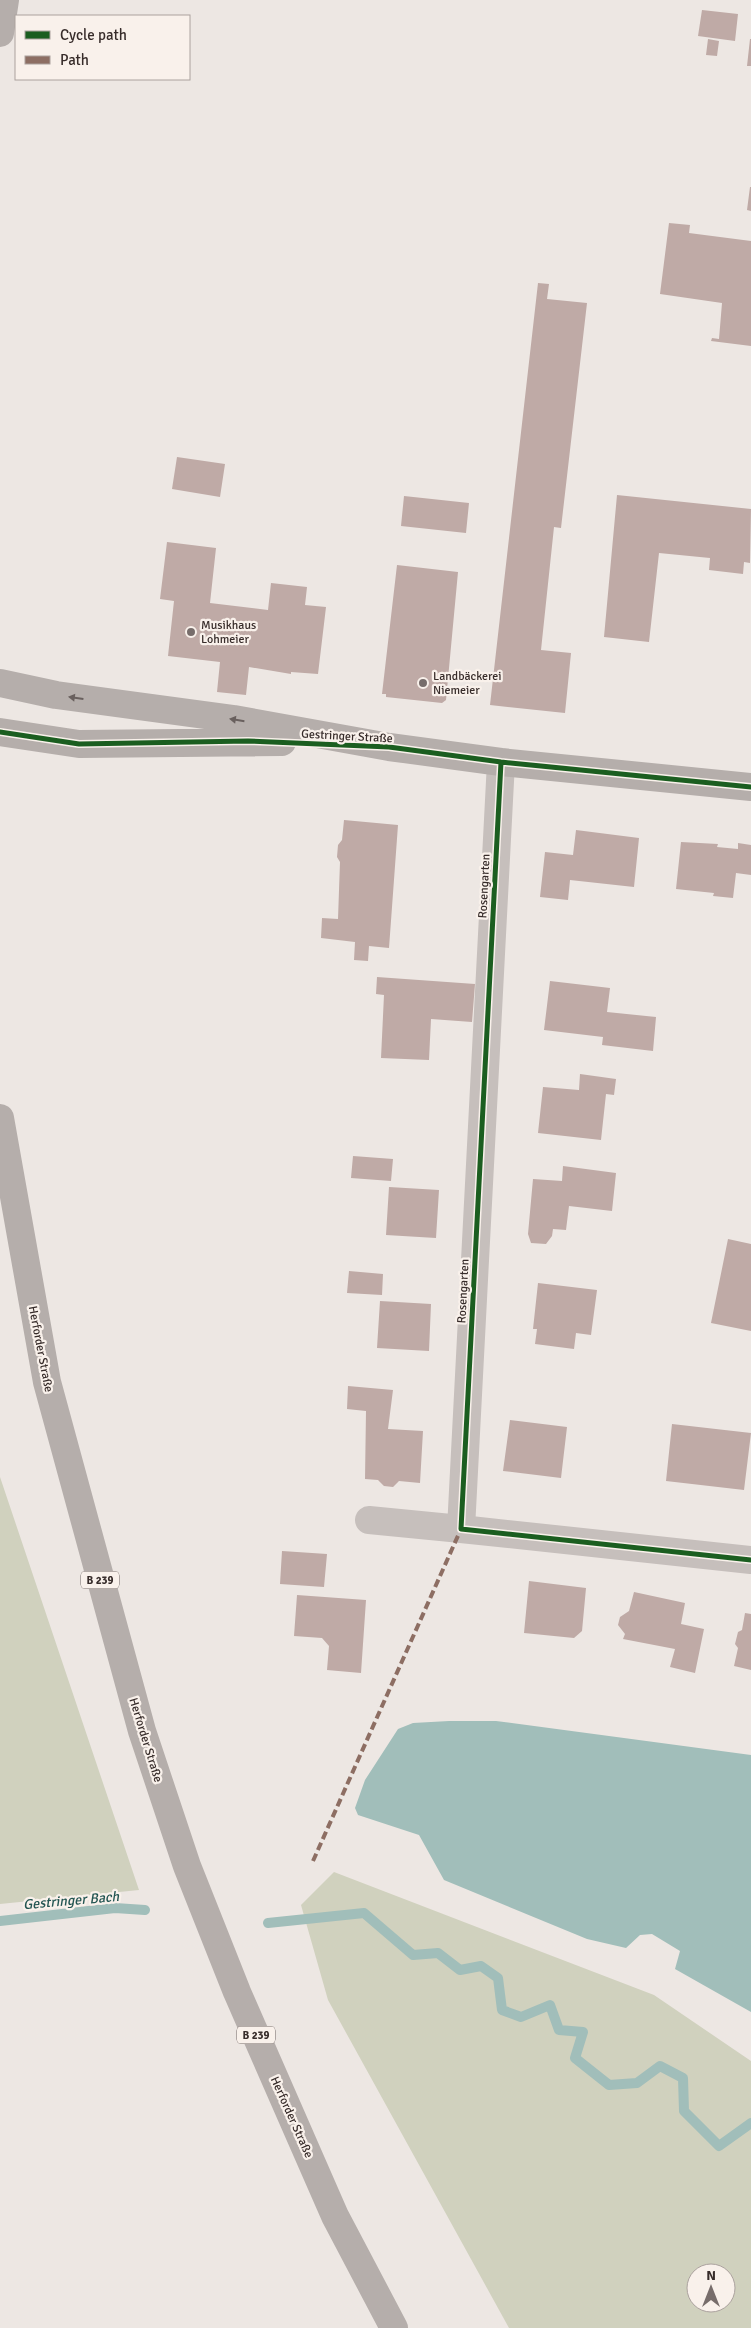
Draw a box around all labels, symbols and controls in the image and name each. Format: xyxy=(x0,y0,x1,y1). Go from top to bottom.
legend xyxy=(15,15,190,80)
text: Cycle path xyxy=(60,26,127,44)
text: Path xyxy=(60,51,89,69)
place label: Musikhaus Lohmeier xyxy=(201,618,256,647)
marker: Musikhaus Lohmeier xyxy=(185,626,197,638)
place label: Landbäckerei Niemeier xyxy=(433,669,501,698)
marker: Landbäckerei Niemeier xyxy=(417,677,429,689)
one-way arrow xyxy=(68,694,84,702)
one-way arrow xyxy=(229,716,245,724)
street label: Gestringer Straße xyxy=(301,727,393,746)
street label: Rosengarten xyxy=(475,853,494,919)
street label: Rosengarten xyxy=(454,1258,473,1324)
street label: Herforder Straße xyxy=(25,1305,56,1394)
road number: B 239 xyxy=(81,1572,119,1588)
street label: Herforder Straße xyxy=(126,1696,165,1784)
water label: Gestringer Bach xyxy=(22,1888,120,1913)
road number: B 239 xyxy=(237,2026,275,2044)
street label: Herforder Straße xyxy=(267,2074,316,2160)
north arrow xyxy=(686,2263,736,2313)
text: N xyxy=(706,2267,716,2284)

